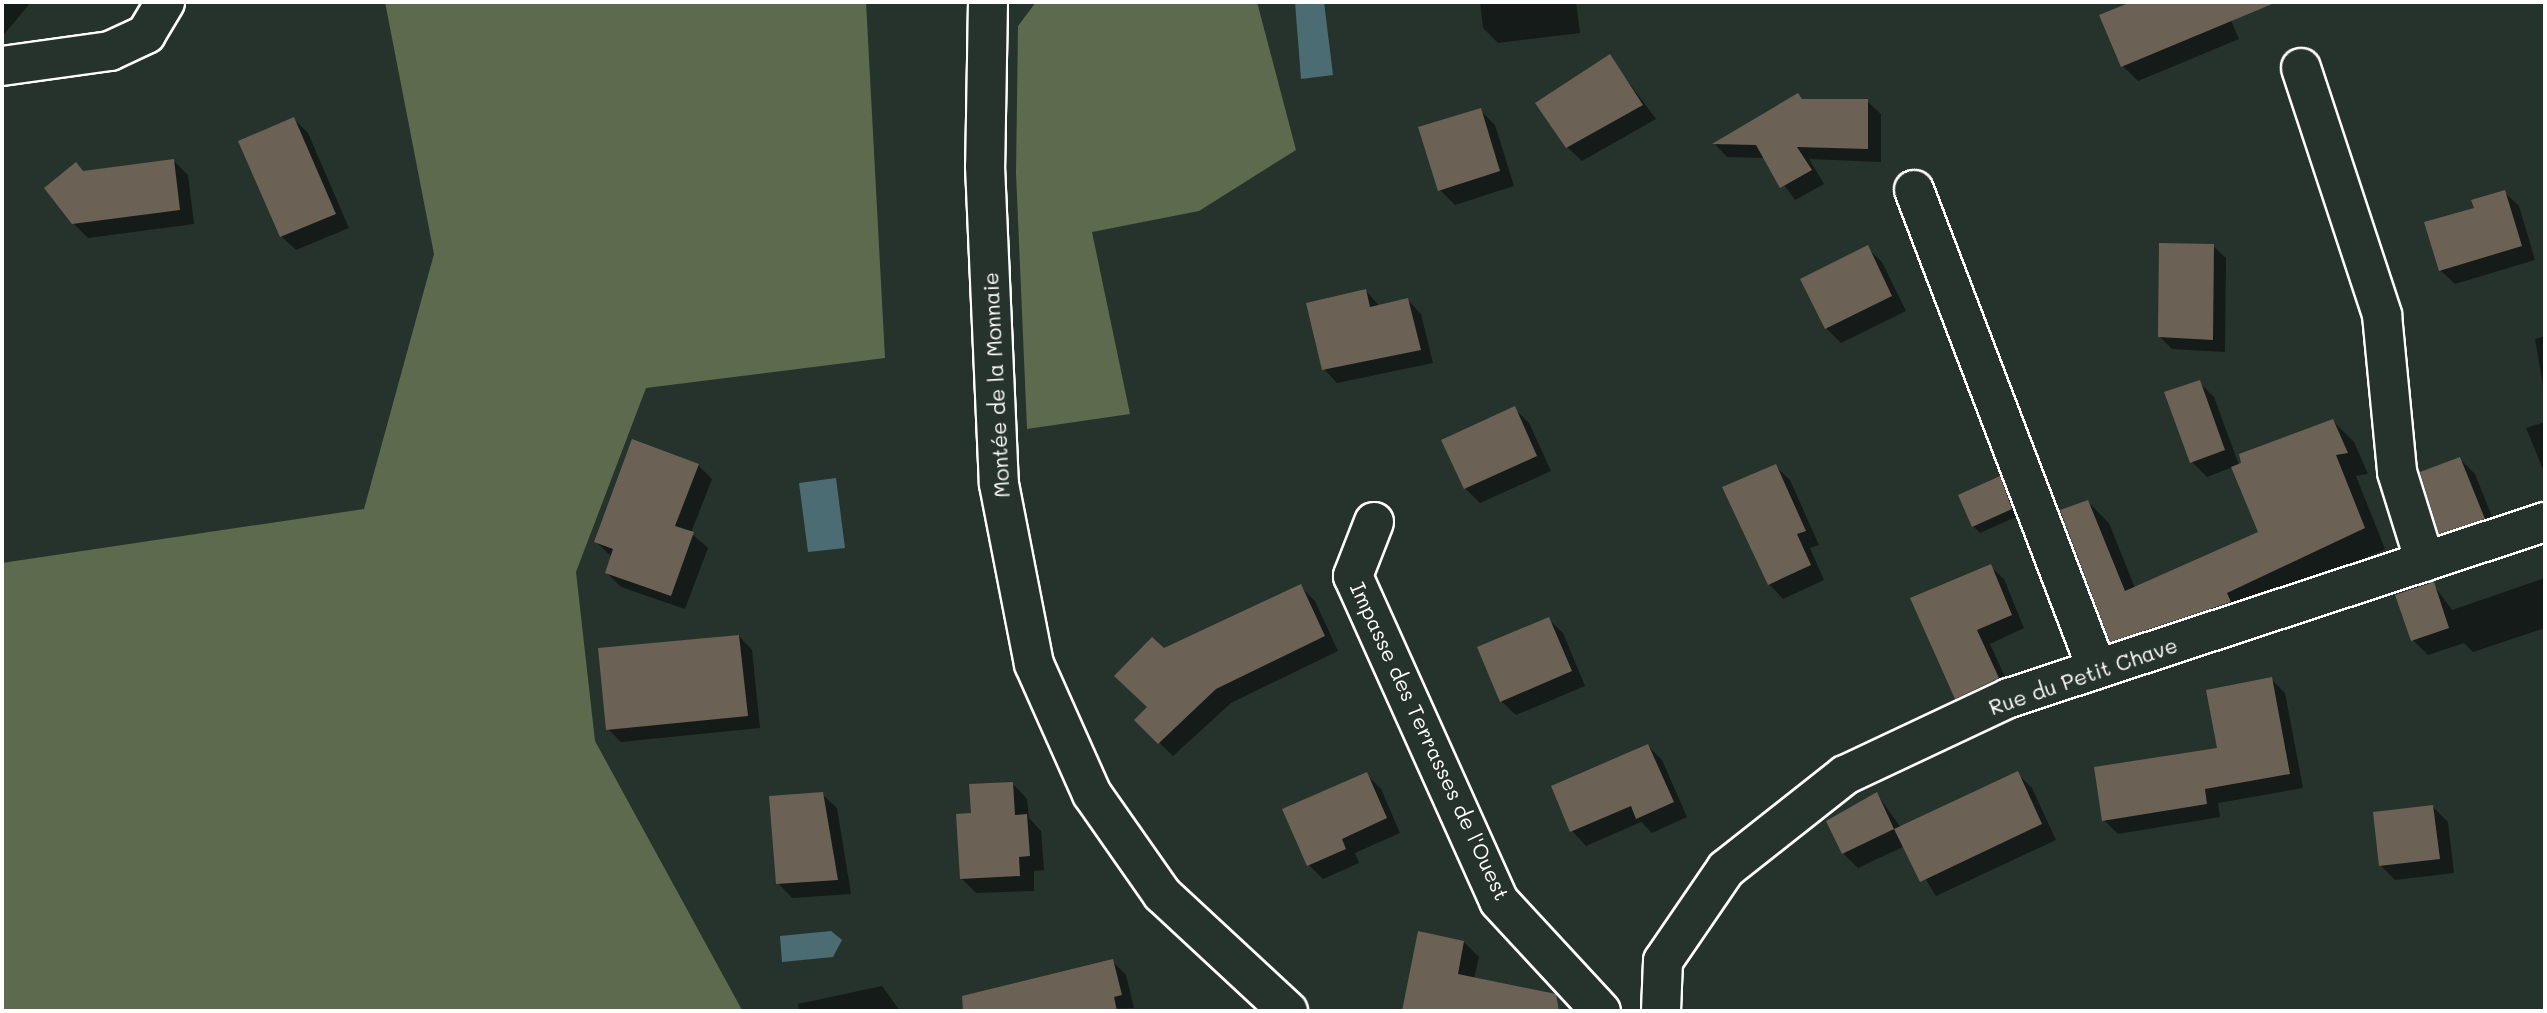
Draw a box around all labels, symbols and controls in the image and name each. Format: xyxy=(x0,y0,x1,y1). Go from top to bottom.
street label: Montée de la Monnaie xyxy=(978,272,1014,498)
street label: Impasse des Terrasses de l'Ouest xyxy=(1345,578,1515,904)
street label: Rue du Petit Chave xyxy=(1985,632,2181,720)

